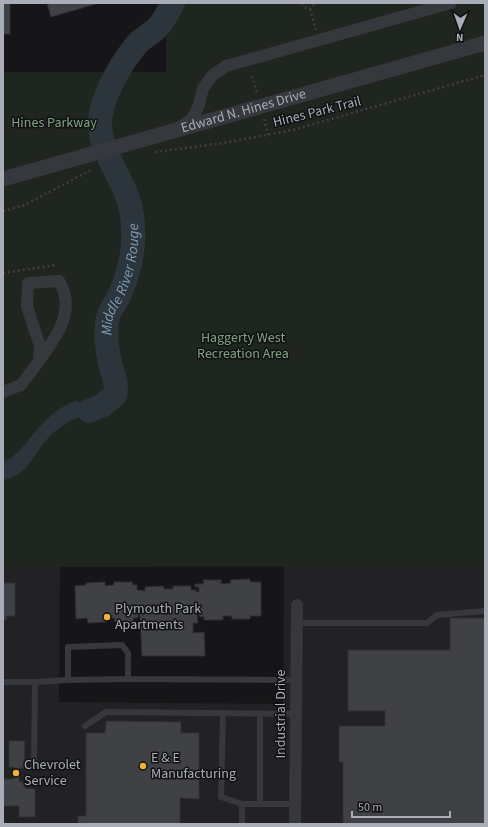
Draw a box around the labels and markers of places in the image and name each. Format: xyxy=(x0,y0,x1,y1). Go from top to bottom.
place label: Plymouth Park Apartments xyxy=(115,599,201,635)
marker: Plymouth Park Apartments xyxy=(102,612,112,622)
place label: E & E Manufacturing xyxy=(151,748,236,784)
place label: Chevrolet Service xyxy=(24,755,81,791)
marker: E & E Manufacturing xyxy=(138,761,148,771)
marker: Chevrolet Service xyxy=(11,768,21,778)

